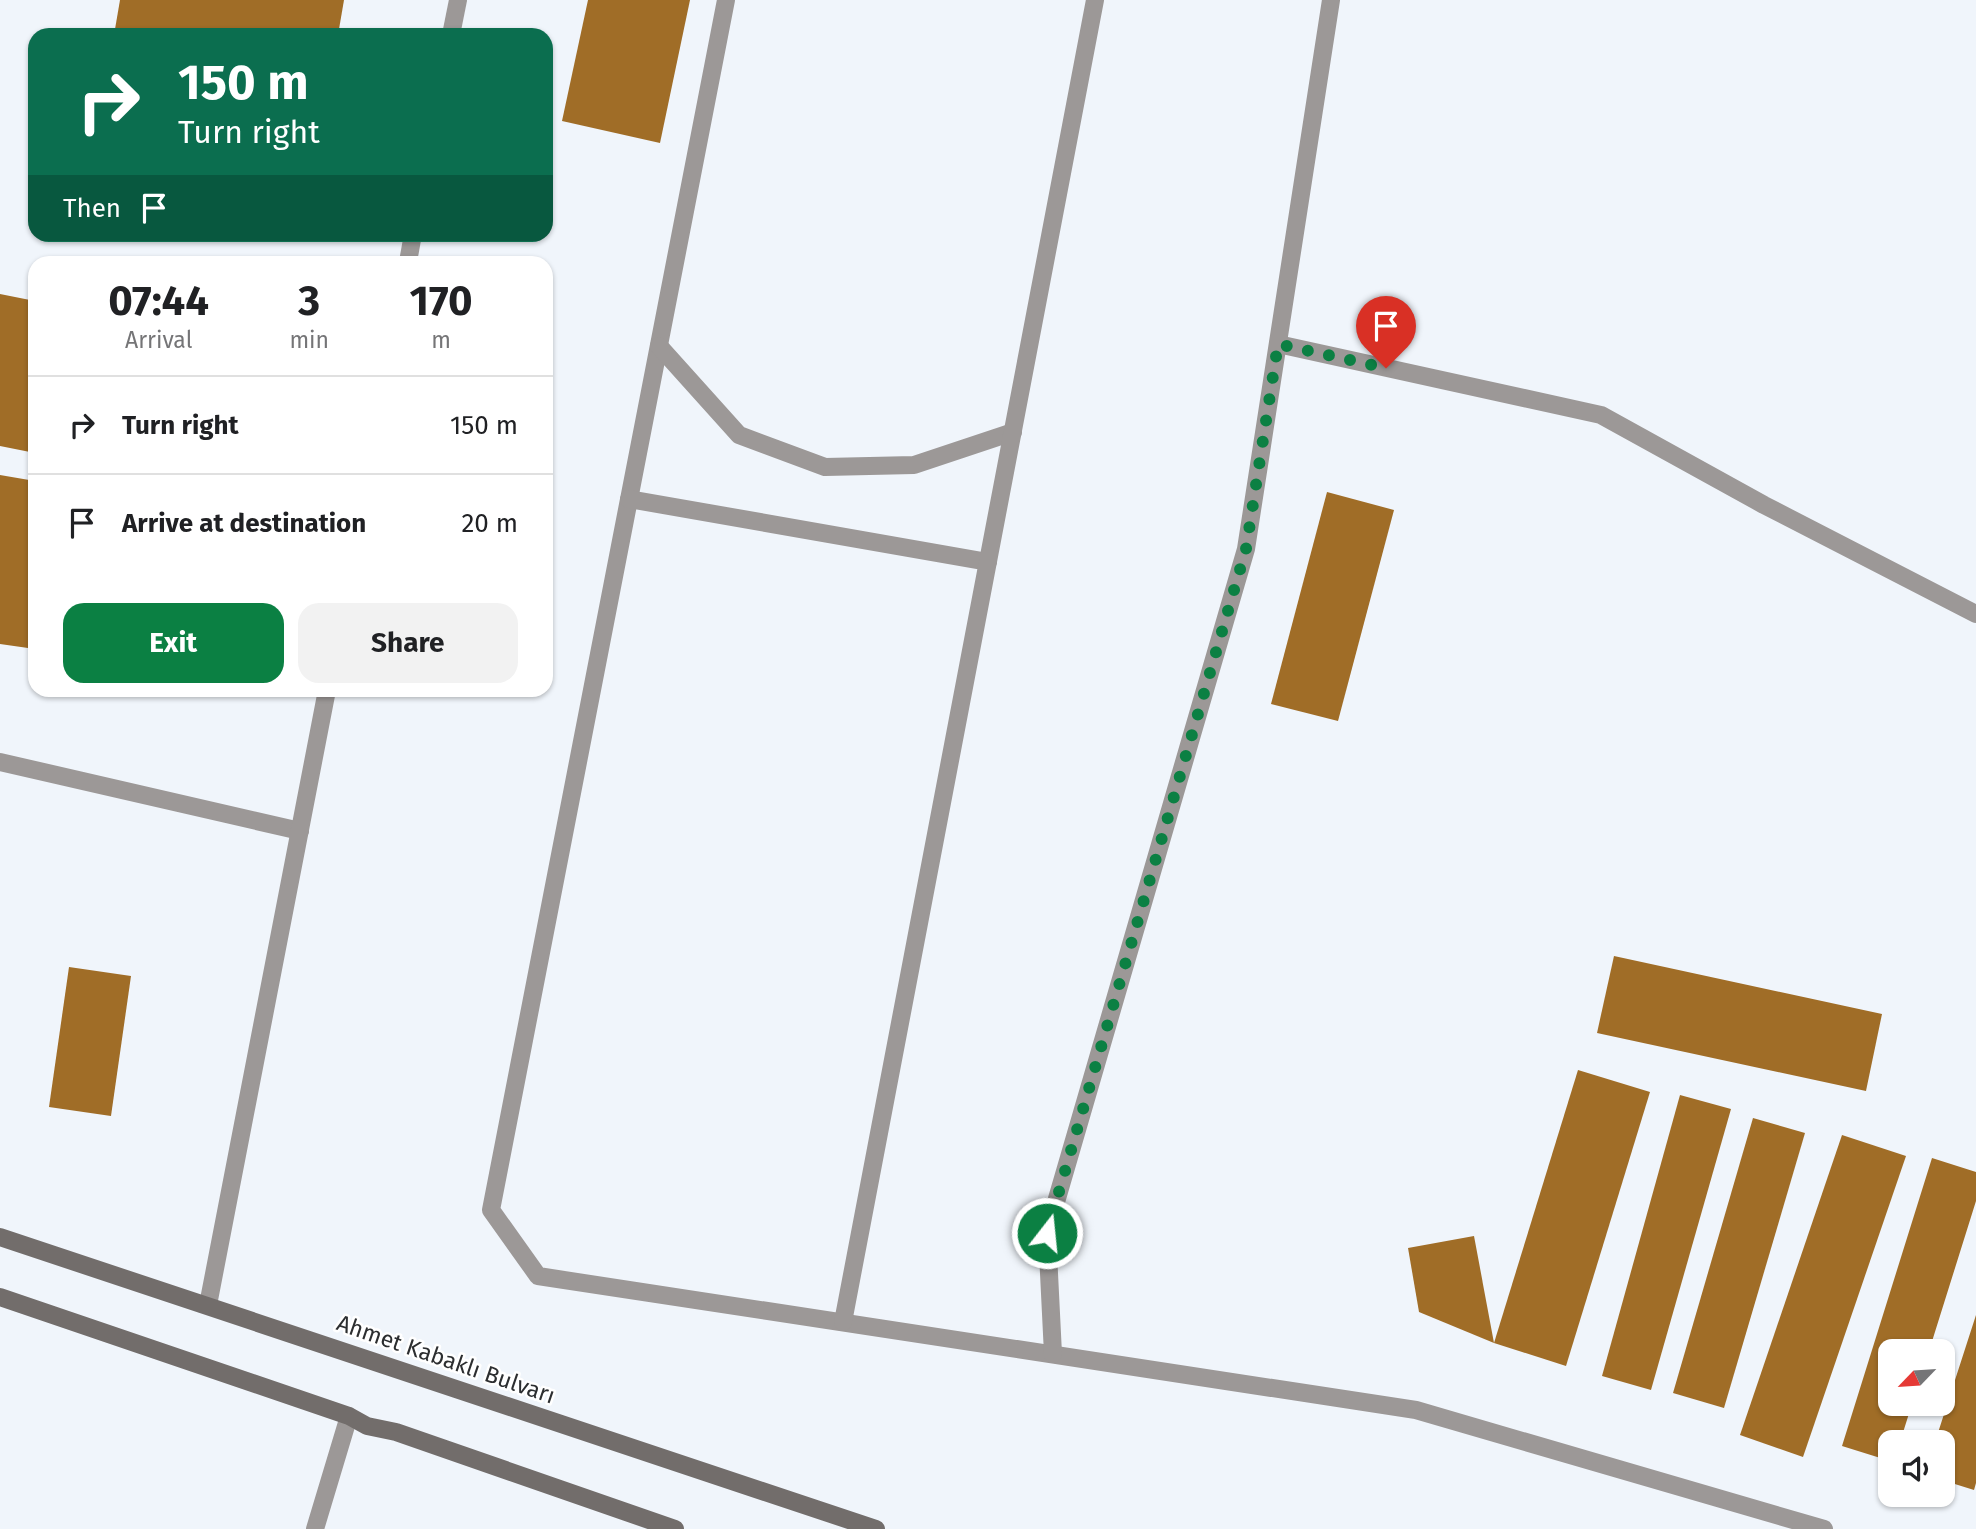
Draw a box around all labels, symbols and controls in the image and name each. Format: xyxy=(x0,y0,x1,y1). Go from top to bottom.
text: 150 m xyxy=(178,53,309,112)
icon: right xyxy=(63,56,154,147)
text: Turn right xyxy=(178,113,320,151)
icon: arrive xyxy=(135,189,173,227)
text: Then xyxy=(63,193,121,224)
text: 07:44 xyxy=(108,276,209,326)
text: 3 xyxy=(298,276,320,326)
text: 170 xyxy=(409,276,473,326)
pin xyxy=(1356,296,1416,368)
icon: arrive xyxy=(1367,307,1405,345)
text: Arrival xyxy=(125,326,192,354)
text: min xyxy=(289,326,329,354)
text: m xyxy=(431,326,451,354)
icon: right xyxy=(63,406,101,444)
text: Turn right xyxy=(122,410,239,441)
text: 150 m xyxy=(450,410,518,441)
icon: arrive xyxy=(63,504,101,542)
text: Arrive at destination xyxy=(122,508,366,539)
text: 20 m xyxy=(461,508,518,539)
button: Exit xyxy=(63,603,284,683)
button: Share xyxy=(298,603,518,683)
position arrow xyxy=(1010,1196,1084,1270)
street label: Ahmet Kabaklı Bulvarı xyxy=(333,1308,559,1410)
north arrow xyxy=(1878,1339,1955,1416)
map controls xyxy=(1878,1339,1955,1507)
button: sound xyxy=(1878,1430,1955,1507)

